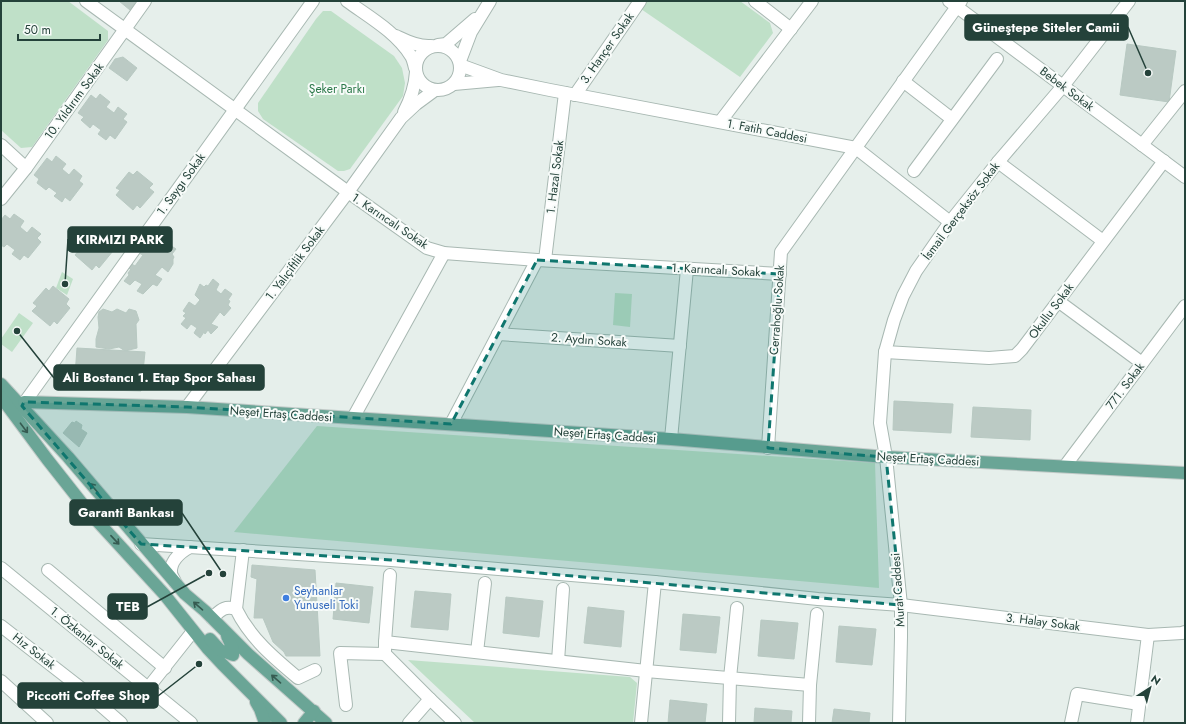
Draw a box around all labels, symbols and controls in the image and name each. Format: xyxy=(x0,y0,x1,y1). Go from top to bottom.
street label: 3. Hançer Sokak xyxy=(576,8,639,87)
callout: Güneştepe Siteler Camii xyxy=(965,15,1128,40)
scale bar xyxy=(18,16,100,42)
text: Güneştepe Siteler Camii xyxy=(972,18,1120,37)
text: 50 m xyxy=(24,21,51,39)
street label: 10. Yıldırım Sokak xyxy=(40,58,108,143)
street label: Bebek Sokak xyxy=(1036,62,1099,116)
park label: Şeker Parkı xyxy=(309,80,365,98)
street label: 1. Fatih Caddesi xyxy=(725,114,809,148)
street label: 1. Hazal Sokak xyxy=(542,138,569,215)
street label: 1. Saygı Sokak xyxy=(152,149,210,219)
street label: İsmail Gerçeksöz Sokak xyxy=(918,158,1004,264)
street label: 1. Karıncalı Sokak xyxy=(348,189,433,254)
street label: 1. Yalıçiftlik Sokak xyxy=(261,221,329,304)
callout: KIRMIZI PARK xyxy=(68,227,172,252)
text: KIRMIZI PARK xyxy=(76,230,165,249)
street label: 1. Karıncalı Sokak xyxy=(671,259,762,281)
street label: Cerrahoğlu Sokak xyxy=(765,264,789,356)
street label: Okullu Sokak xyxy=(1024,279,1078,343)
street label: 2. Aydın Sokak xyxy=(550,328,628,352)
street label: 771. Sokak xyxy=(1101,358,1149,413)
callout: Ali Bostancı 1. Etap Spor Sahası xyxy=(54,365,264,390)
text: Ali Bostancı 1. Etap Spor Sahası xyxy=(61,368,256,387)
street label: Neşet Ertaş Caddesi xyxy=(229,401,333,427)
one-way arrow xyxy=(20,422,29,433)
street label: Neşet Ertaş Caddesi xyxy=(553,422,657,448)
street label: Neşet Ertaş Caddesi xyxy=(876,447,980,471)
one-way arrow xyxy=(89,482,98,493)
callout: Garanti Bankası xyxy=(70,500,182,525)
text: Garanti Bankası xyxy=(78,503,174,522)
one-way arrow xyxy=(110,534,119,544)
street label: Murat Caddesi xyxy=(886,552,910,628)
place label: Seyhanlar Yunuseli Toki xyxy=(294,582,359,614)
marker: Seyhanlar Yunuseli Toki xyxy=(281,593,291,603)
callout: TEB xyxy=(108,594,147,619)
text: TEB xyxy=(116,597,140,616)
one-way arrow xyxy=(193,601,204,610)
street label: 1. Özkanlar Sokak xyxy=(46,602,128,674)
street label: 3. Halay Sokak xyxy=(1005,609,1082,636)
street label: Hız Sokak xyxy=(9,628,60,674)
north arrow xyxy=(1130,668,1170,708)
text: N xyxy=(1148,671,1164,689)
one-way arrow xyxy=(271,674,282,683)
callout: Piccotti Coffee Shop xyxy=(18,683,158,708)
text: Piccotti Coffee Shop xyxy=(26,686,150,705)

